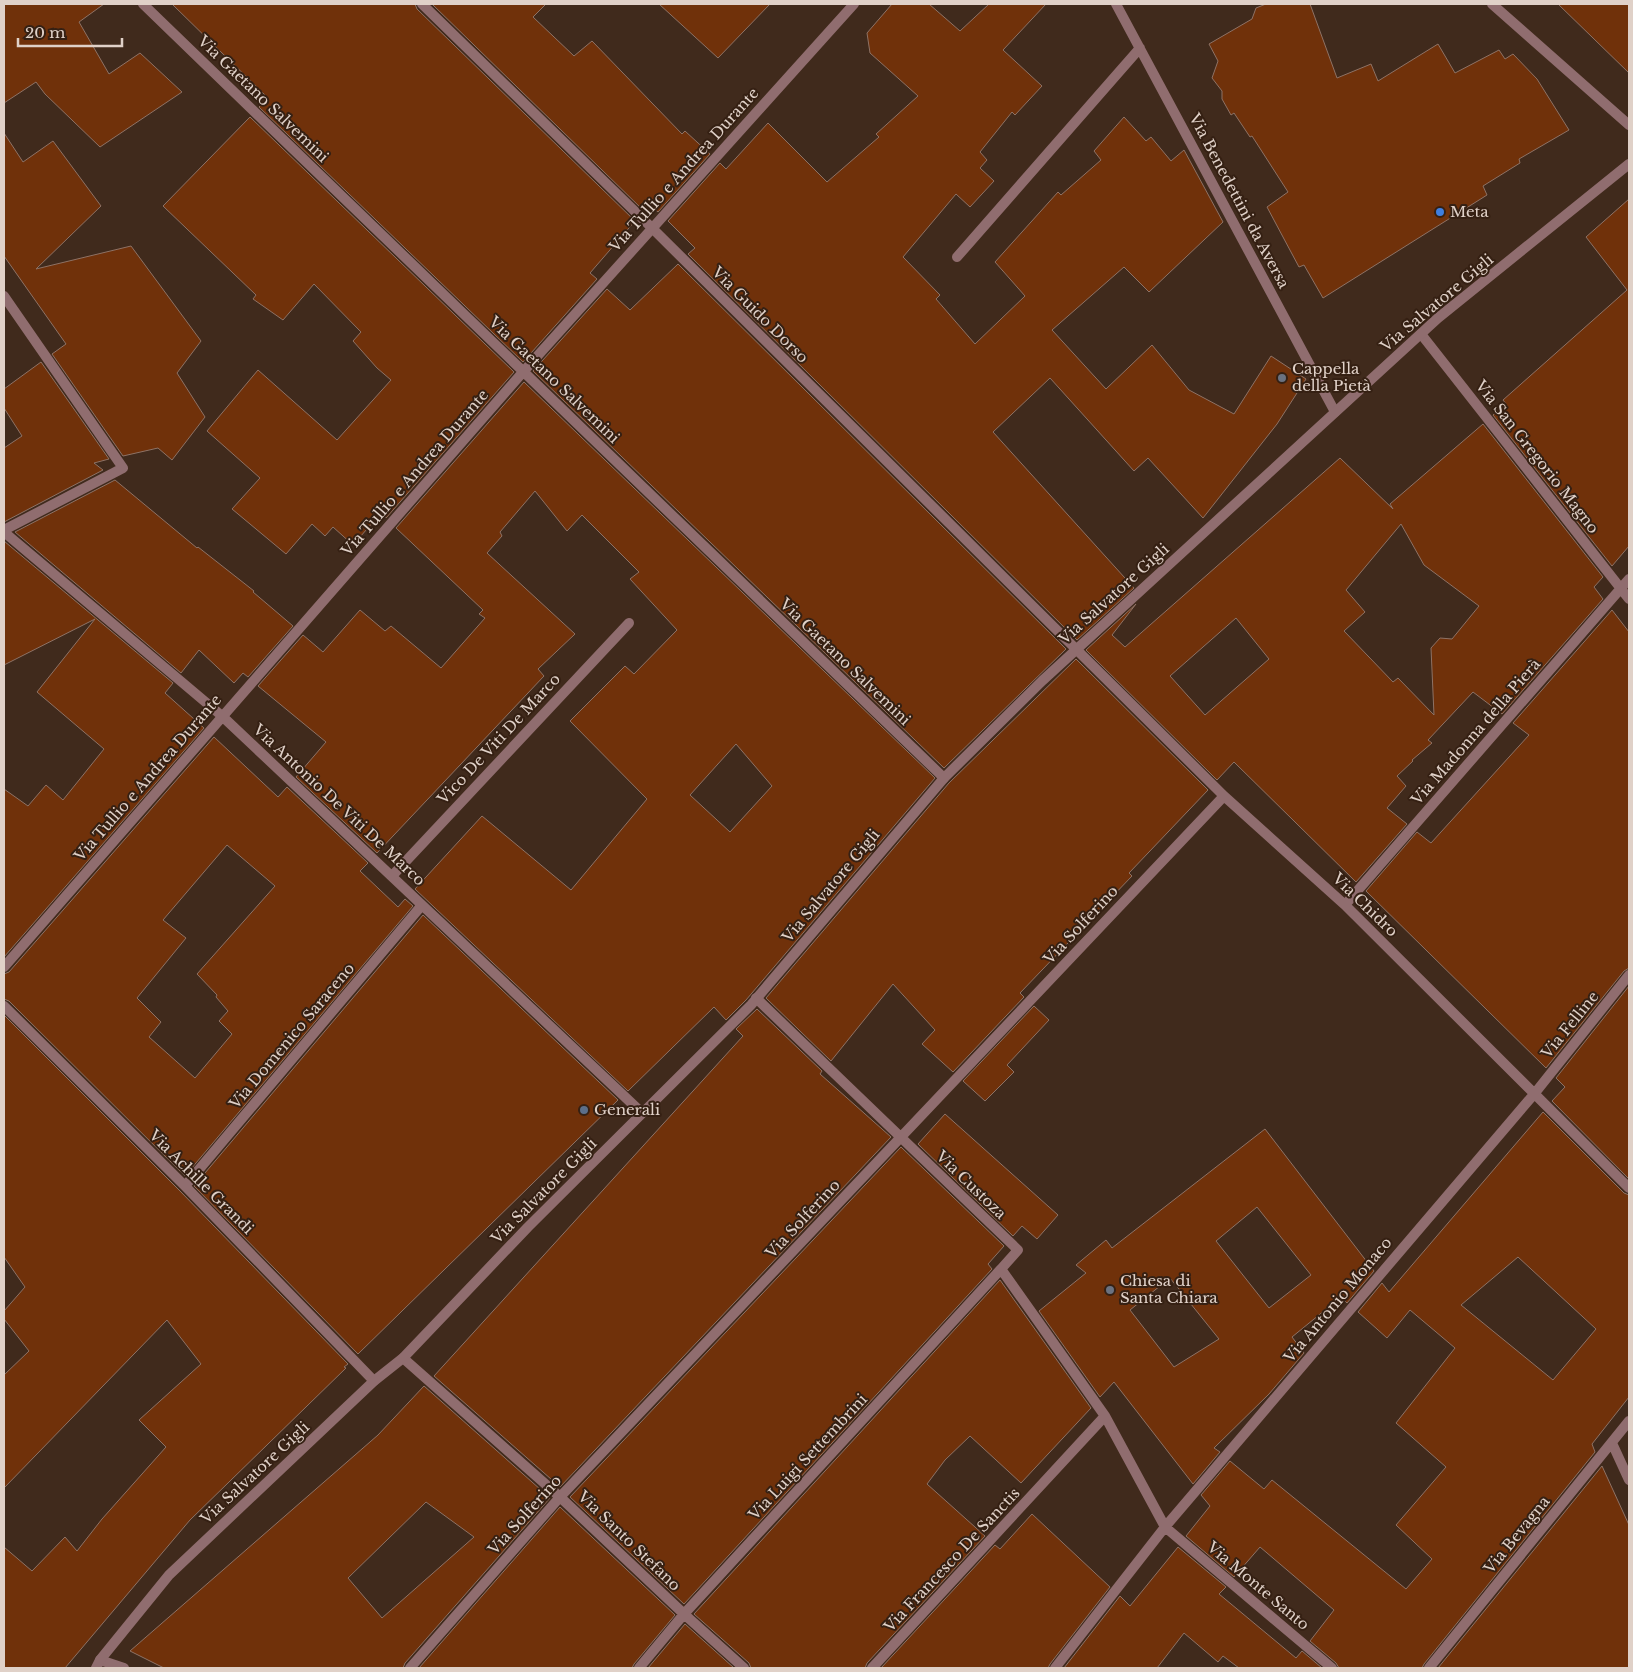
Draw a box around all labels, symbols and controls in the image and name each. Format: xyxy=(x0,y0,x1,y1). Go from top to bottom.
scale bar xyxy=(18,15,121,47)
text: 20 m xyxy=(25,23,65,42)
street label: Via Gaetano Salvemini xyxy=(193,31,333,166)
street label: Via Tullio e Andrea Durante xyxy=(604,84,763,257)
street label: Via Benedettini da Aversa xyxy=(1185,109,1294,292)
place label: Meta xyxy=(1450,202,1489,221)
marker: Meta xyxy=(1434,206,1446,218)
street label: Via Salvatore Gigli xyxy=(1376,250,1497,356)
street label: Via Guido Dorso xyxy=(707,262,813,367)
street label: Via Gaetano Salvemini xyxy=(484,312,624,447)
place label: Cappella della Pietà xyxy=(1292,359,1372,395)
marker: Cappella della Pietà xyxy=(1276,372,1288,384)
street label: Via San Gregorio Magno xyxy=(1471,375,1603,537)
street label: Via Tullio e Andrea Durante xyxy=(336,385,492,561)
street label: Via Salvatore Gigli xyxy=(1054,539,1173,649)
street label: Via Gaetano Salvemini xyxy=(775,594,915,729)
street label: Via Madonna della Pierà xyxy=(1406,654,1545,809)
street label: Vico De Viti De Marco xyxy=(432,669,564,809)
street label: Via Tullio e Andrea Durante xyxy=(69,690,225,866)
street label: Via Antonio De Viti De Marco xyxy=(249,719,430,890)
street label: Via Salvatore Gigli xyxy=(777,825,883,947)
street label: Via Chidro xyxy=(1328,868,1402,941)
street label: Via Solferino xyxy=(1039,881,1122,969)
street label: Via Domenico Saraceno xyxy=(224,959,358,1113)
street label: Via Felline xyxy=(1536,987,1602,1063)
place label: Generali xyxy=(594,1100,660,1119)
marker: Generali xyxy=(578,1104,590,1116)
street label: Via Achille Grandi xyxy=(144,1125,258,1238)
street label: Via Salvatore Gigli xyxy=(486,1134,600,1248)
street label: Via Custoza xyxy=(932,1146,1011,1223)
street label: Via Solferino xyxy=(761,1175,844,1263)
street label: Via Antonio Monaco xyxy=(1279,1233,1396,1367)
place label: Chiesa di Santa Chiara xyxy=(1120,1271,1218,1307)
marker: Chiesa di Santa Chiara xyxy=(1104,1284,1116,1296)
street label: Via Luigi Settembrini xyxy=(744,1390,871,1524)
street label: Via Salvatore Gigli xyxy=(196,1417,313,1529)
street label: Via Solferino xyxy=(483,1471,565,1559)
street label: Via Francesco De Sanctis xyxy=(879,1483,1024,1637)
street label: Via Santo Stefano xyxy=(573,1486,685,1595)
street label: Via Bevagna xyxy=(1479,1492,1554,1578)
street label: Via Monte Santo xyxy=(1203,1537,1313,1634)

